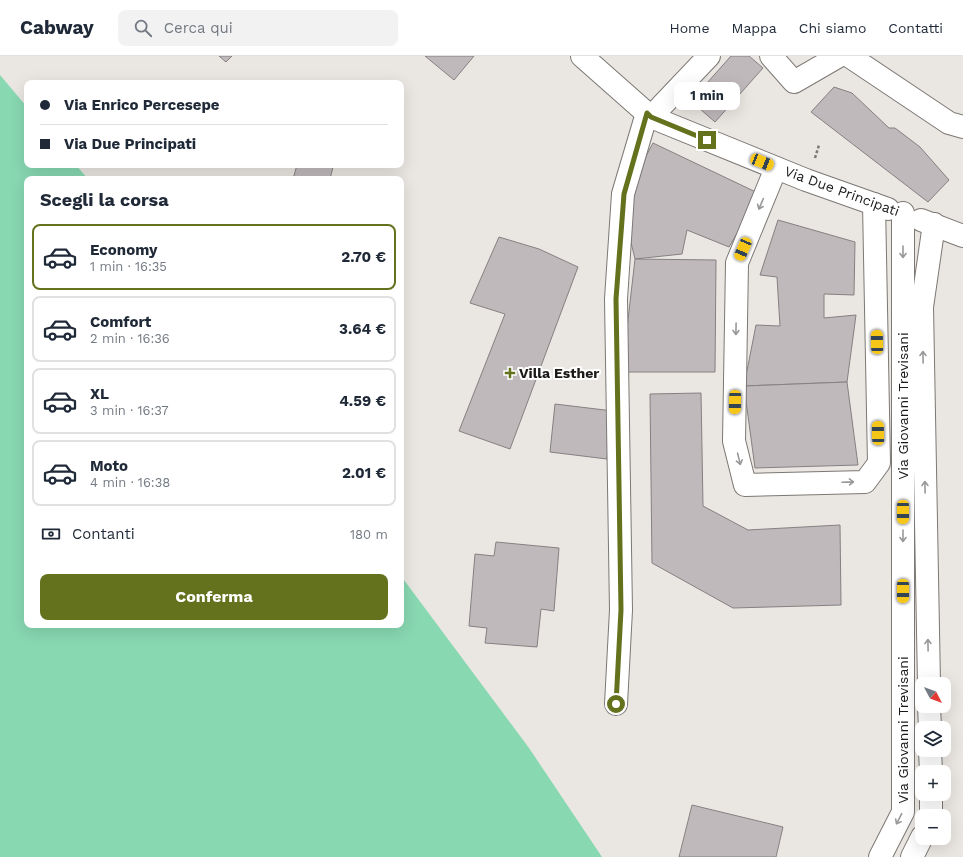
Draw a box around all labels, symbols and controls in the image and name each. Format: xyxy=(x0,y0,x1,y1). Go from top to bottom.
search box xyxy=(118,10,398,46)
text: Cabway xyxy=(20,16,94,39)
icon: search xyxy=(132,17,154,39)
text: Cerca qui xyxy=(164,19,233,37)
text: Home xyxy=(670,20,710,36)
text: Mappa xyxy=(732,20,777,36)
text: Chi siamo xyxy=(799,20,866,36)
text: Contatti xyxy=(888,20,943,36)
callout: 1 min xyxy=(674,82,740,110)
text: 1 min xyxy=(690,88,724,103)
text: Via Enrico Percesepe xyxy=(64,96,220,114)
route end xyxy=(698,131,716,149)
text: Via Due Principati xyxy=(64,135,196,153)
car xyxy=(749,152,775,172)
street label: Via Due Principati xyxy=(782,163,902,219)
text: Scegli la corsa xyxy=(40,189,169,210)
one-way arrow xyxy=(757,198,765,210)
car xyxy=(733,236,753,262)
icon: car xyxy=(42,239,78,275)
text: Economy xyxy=(90,241,157,259)
one-way arrow xyxy=(899,245,907,258)
text: 2.70 € xyxy=(341,248,386,266)
text: 1 min · 16:35 xyxy=(90,259,167,274)
icon: car xyxy=(42,311,78,347)
text: Comfort xyxy=(90,313,151,331)
text: 3.64 € xyxy=(339,320,386,338)
one-way arrow xyxy=(732,322,740,335)
car xyxy=(871,330,883,354)
text: 2 min · 16:36 xyxy=(90,331,170,346)
street label: Via Giovanni Trevisani xyxy=(895,332,911,480)
one-way arrow xyxy=(919,351,927,364)
place label: Villa Esther xyxy=(519,365,599,381)
marker: Villa Esther xyxy=(504,367,516,379)
icon: car xyxy=(42,383,78,419)
text: XL xyxy=(90,385,109,403)
car xyxy=(729,390,741,414)
text: 4.59 € xyxy=(339,392,386,410)
text: 3 min · 16:37 xyxy=(90,403,169,418)
car xyxy=(872,421,884,445)
one-way arrow xyxy=(735,452,743,465)
icon: car xyxy=(42,455,78,491)
text: Moto xyxy=(90,457,128,475)
text: 2.01 € xyxy=(342,464,386,482)
text: 4 min · 16:38 xyxy=(90,475,170,490)
one-way arrow xyxy=(841,479,854,486)
one-way arrow xyxy=(921,481,929,494)
car xyxy=(897,500,909,524)
icon: cash xyxy=(40,523,62,545)
text: Contanti xyxy=(72,525,135,543)
text: 180 m xyxy=(350,527,388,542)
one-way arrow xyxy=(899,529,907,542)
button: Conferma xyxy=(40,574,388,620)
car xyxy=(897,579,909,603)
one-way arrow xyxy=(924,639,932,652)
street label: Via Giovanni Trevisani xyxy=(895,656,911,804)
north arrow xyxy=(915,677,951,713)
map controls xyxy=(915,677,951,845)
route start xyxy=(607,695,625,713)
button: layers xyxy=(915,721,951,757)
button: + xyxy=(915,765,951,801)
button: − xyxy=(915,809,951,845)
one-way arrow xyxy=(895,813,902,825)

